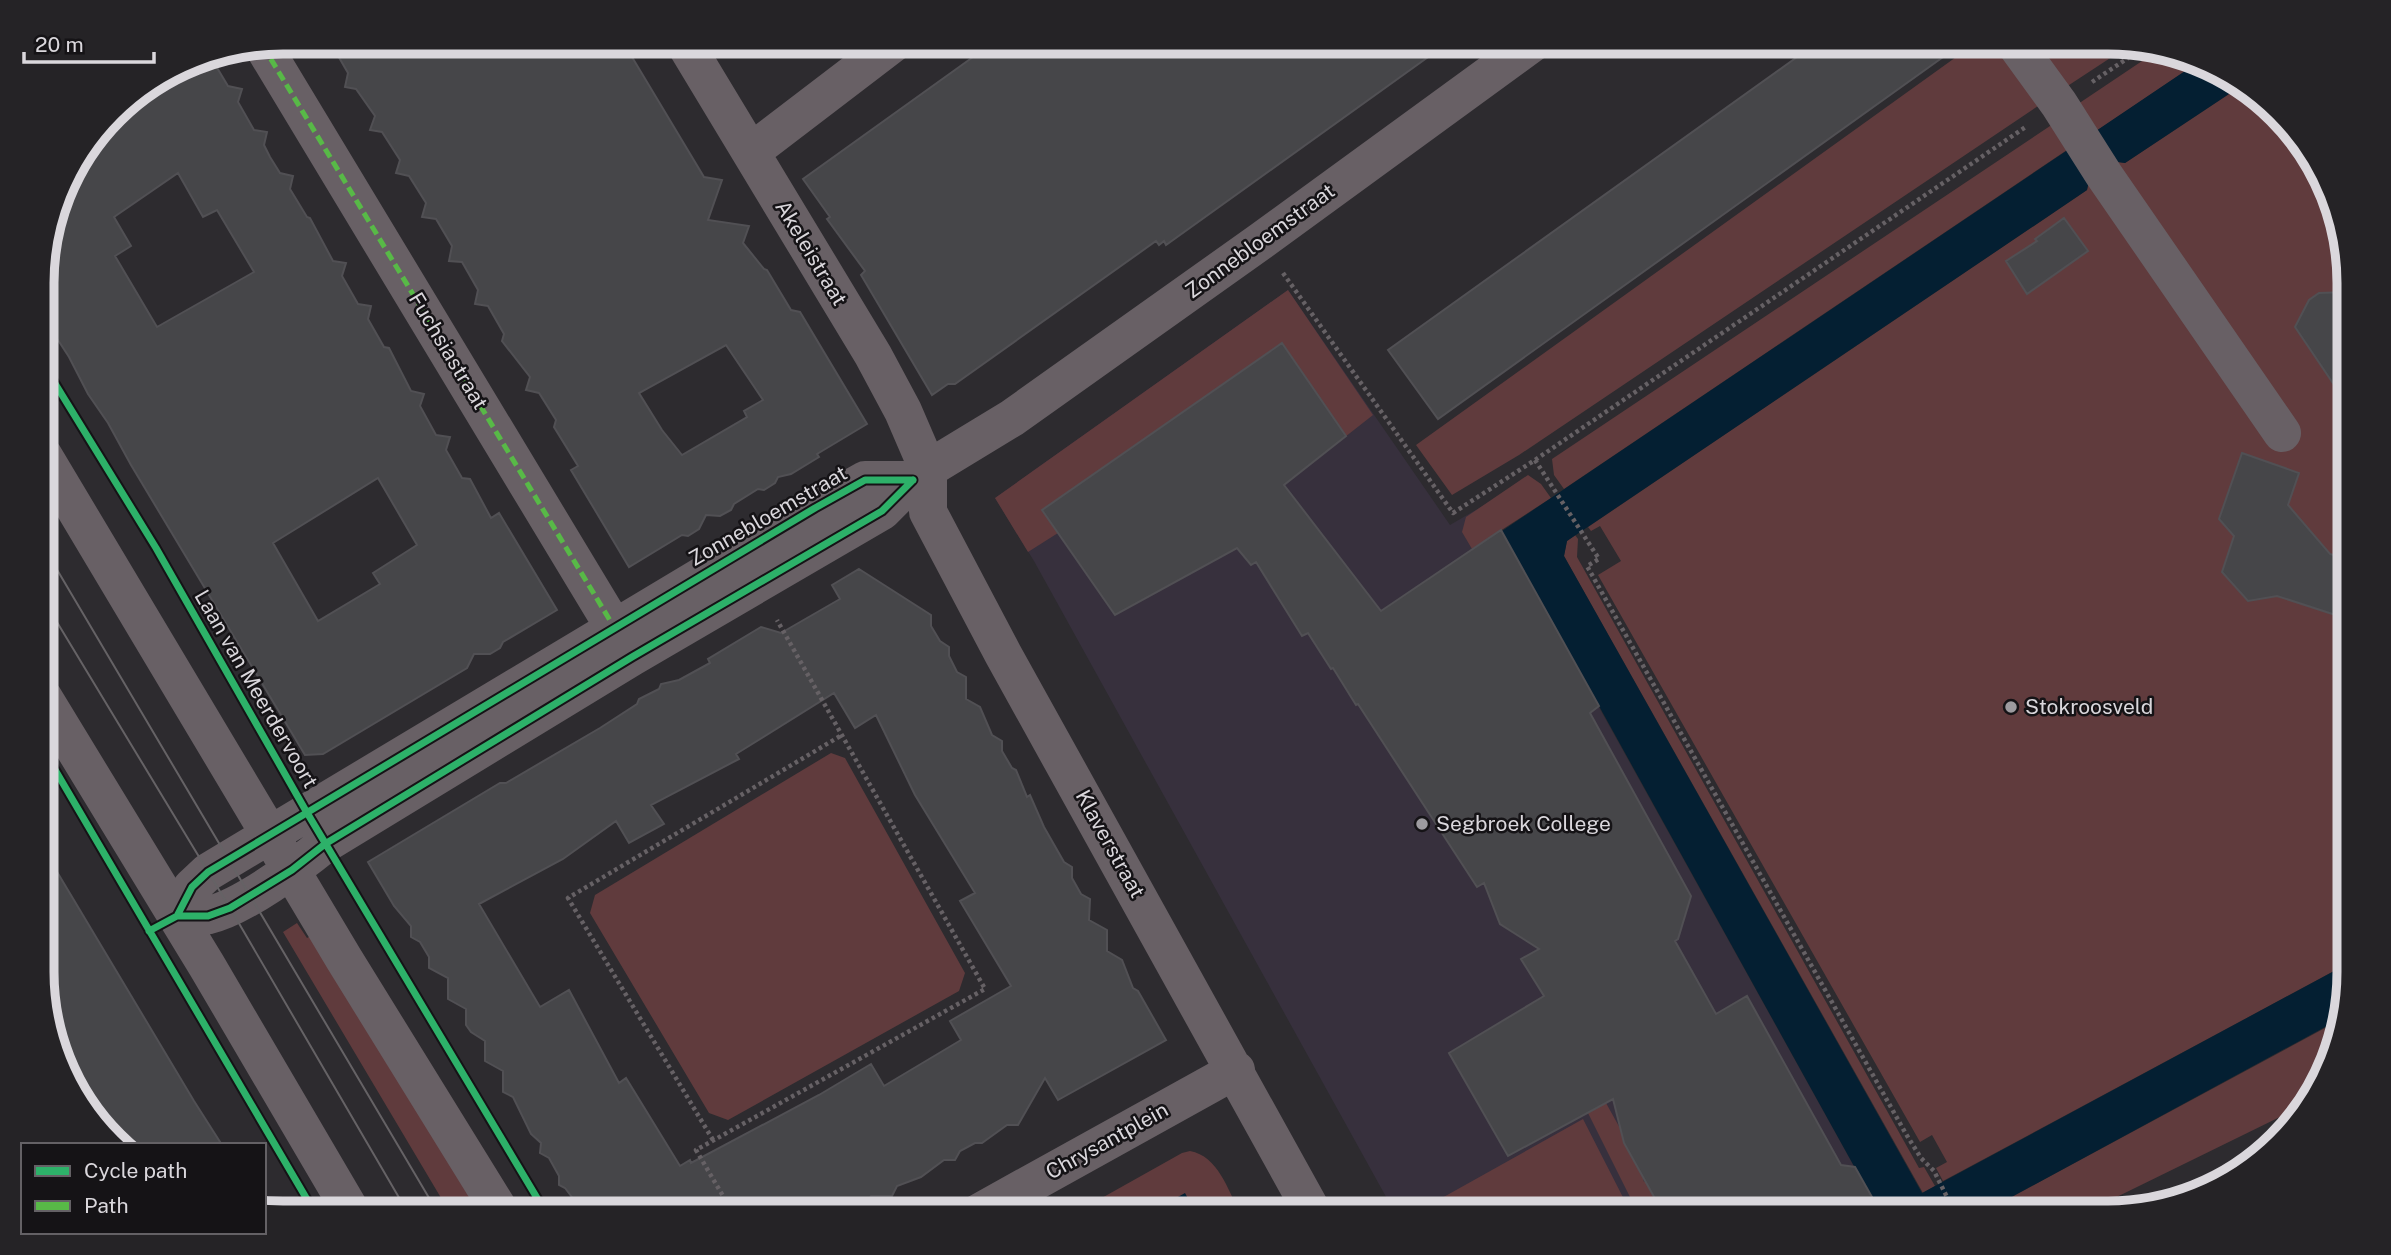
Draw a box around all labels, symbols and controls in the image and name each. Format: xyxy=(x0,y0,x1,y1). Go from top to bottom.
scale bar xyxy=(24,21,154,65)
text: 20 m xyxy=(35,32,84,57)
street label: Zonnebloemstraat xyxy=(1180,178,1339,303)
street label: Akeleistraat xyxy=(770,196,853,310)
street label: Fuchsiastraat xyxy=(404,288,493,414)
street label: Zonnebloemstraat xyxy=(684,460,851,571)
street label: Laan van Meerdervoort xyxy=(189,585,323,792)
place label: Stokroosveld xyxy=(2025,694,2153,719)
marker: Stokroosveld xyxy=(2003,699,2019,715)
street label: Klaverstraat xyxy=(1071,785,1150,902)
place label: Segbroek College xyxy=(1436,811,1611,836)
marker: Segbroek College xyxy=(1414,816,1430,832)
street label: Chrysantplein xyxy=(1041,1097,1172,1184)
legend xyxy=(21,1143,266,1234)
text: Cycle path xyxy=(84,1158,187,1183)
text: Path xyxy=(84,1193,129,1218)

